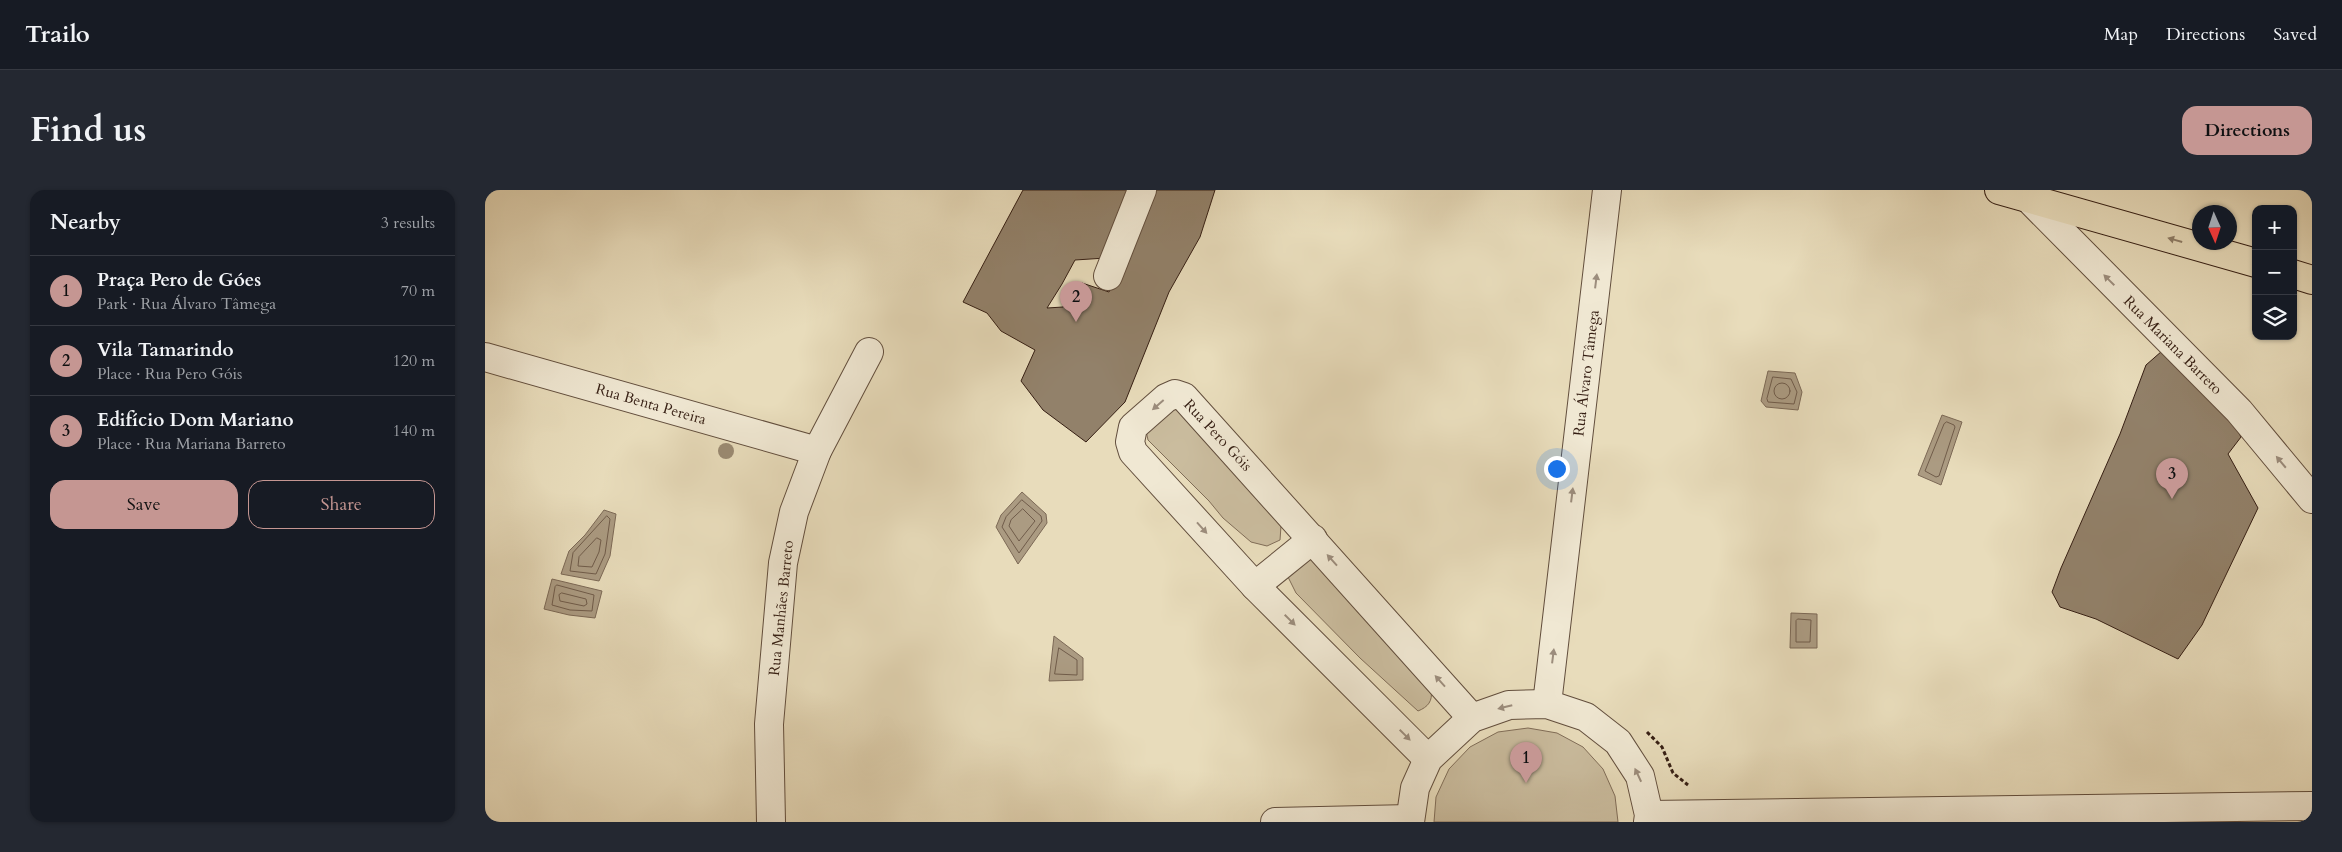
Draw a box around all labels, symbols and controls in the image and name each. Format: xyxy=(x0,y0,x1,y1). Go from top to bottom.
text: Trailo xyxy=(25,18,90,51)
text: Map xyxy=(2104,22,2138,47)
text: Directions xyxy=(2166,22,2245,47)
text: Saved xyxy=(2273,22,2317,47)
text: Find us xyxy=(30,106,146,154)
button: Directions xyxy=(2182,106,2312,155)
north arrow xyxy=(2192,205,2237,250)
map controls xyxy=(2252,205,2297,340)
button: + xyxy=(2252,205,2297,250)
text: Nearby xyxy=(50,208,121,237)
text: 3 results xyxy=(381,212,435,234)
one-way arrow xyxy=(2168,236,2183,244)
button: − xyxy=(2252,250,2297,295)
text: Praça Pero de Góes xyxy=(97,267,261,293)
one-way arrow xyxy=(1592,273,1600,289)
one-way arrow xyxy=(2103,275,2115,287)
text: 1 xyxy=(62,280,70,302)
text: 70 m xyxy=(401,280,435,302)
pin: 2 xyxy=(1060,281,1092,322)
street label: Rua Mariana Barreto xyxy=(2119,291,2227,399)
text: Park · Rua Álvaro Tâmega xyxy=(97,293,276,315)
button: layers xyxy=(2252,295,2297,340)
street label: Rua Álvaro Tâmega xyxy=(1568,308,1604,437)
text: Vila Tamarindo xyxy=(97,337,234,363)
text: 2 xyxy=(62,350,70,372)
text: 120 m xyxy=(393,350,435,372)
text: Place · Rua Pero Góis xyxy=(97,363,242,385)
street label: Rua Benta Pereira xyxy=(593,379,709,429)
street label: Rua Pero Góis xyxy=(1179,395,1257,475)
one-way arrow xyxy=(1152,399,1164,410)
text: Edifício Dom Mariano xyxy=(97,407,294,433)
text: 3 xyxy=(62,420,70,442)
text: 140 m xyxy=(393,420,435,442)
text: Place · Rua Mariana Barreto xyxy=(97,433,286,455)
your location xyxy=(1544,456,1570,482)
one-way arrow xyxy=(2275,456,2287,468)
pin: 3 xyxy=(2156,458,2188,499)
button: Save xyxy=(50,480,238,529)
button: Share xyxy=(248,480,435,529)
one-way arrow xyxy=(1568,486,1576,502)
one-way arrow xyxy=(1196,522,1208,534)
street label: Rua Manhães Barreto xyxy=(764,539,798,677)
one-way arrow xyxy=(1326,554,1338,566)
one-way arrow xyxy=(1284,614,1296,626)
one-way arrow xyxy=(1549,648,1557,664)
one-way arrow xyxy=(1434,676,1446,688)
one-way arrow xyxy=(1498,703,1513,711)
one-way arrow xyxy=(1399,729,1411,741)
pin: 1 xyxy=(1510,742,1542,783)
one-way arrow xyxy=(1633,768,1641,782)

